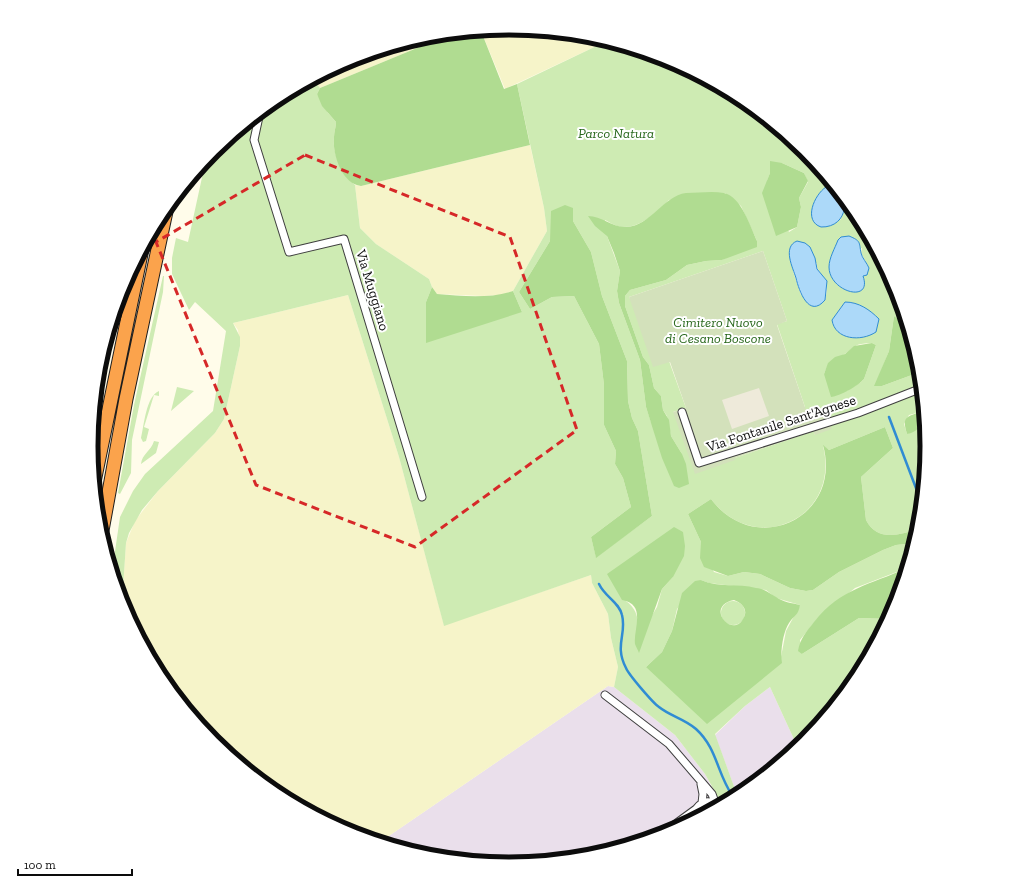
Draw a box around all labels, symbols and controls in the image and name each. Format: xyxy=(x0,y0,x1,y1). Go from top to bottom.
park label: Parco Natura xyxy=(578,125,654,142)
street label: Via Muggiano xyxy=(352,247,393,333)
park label: Cimitero Nuovo di Cesano Boscone xyxy=(665,314,771,347)
street label: Via Fontanile Sant'Agnese xyxy=(703,391,858,456)
scale bar xyxy=(18,851,132,877)
text: 100 m xyxy=(24,858,56,872)

